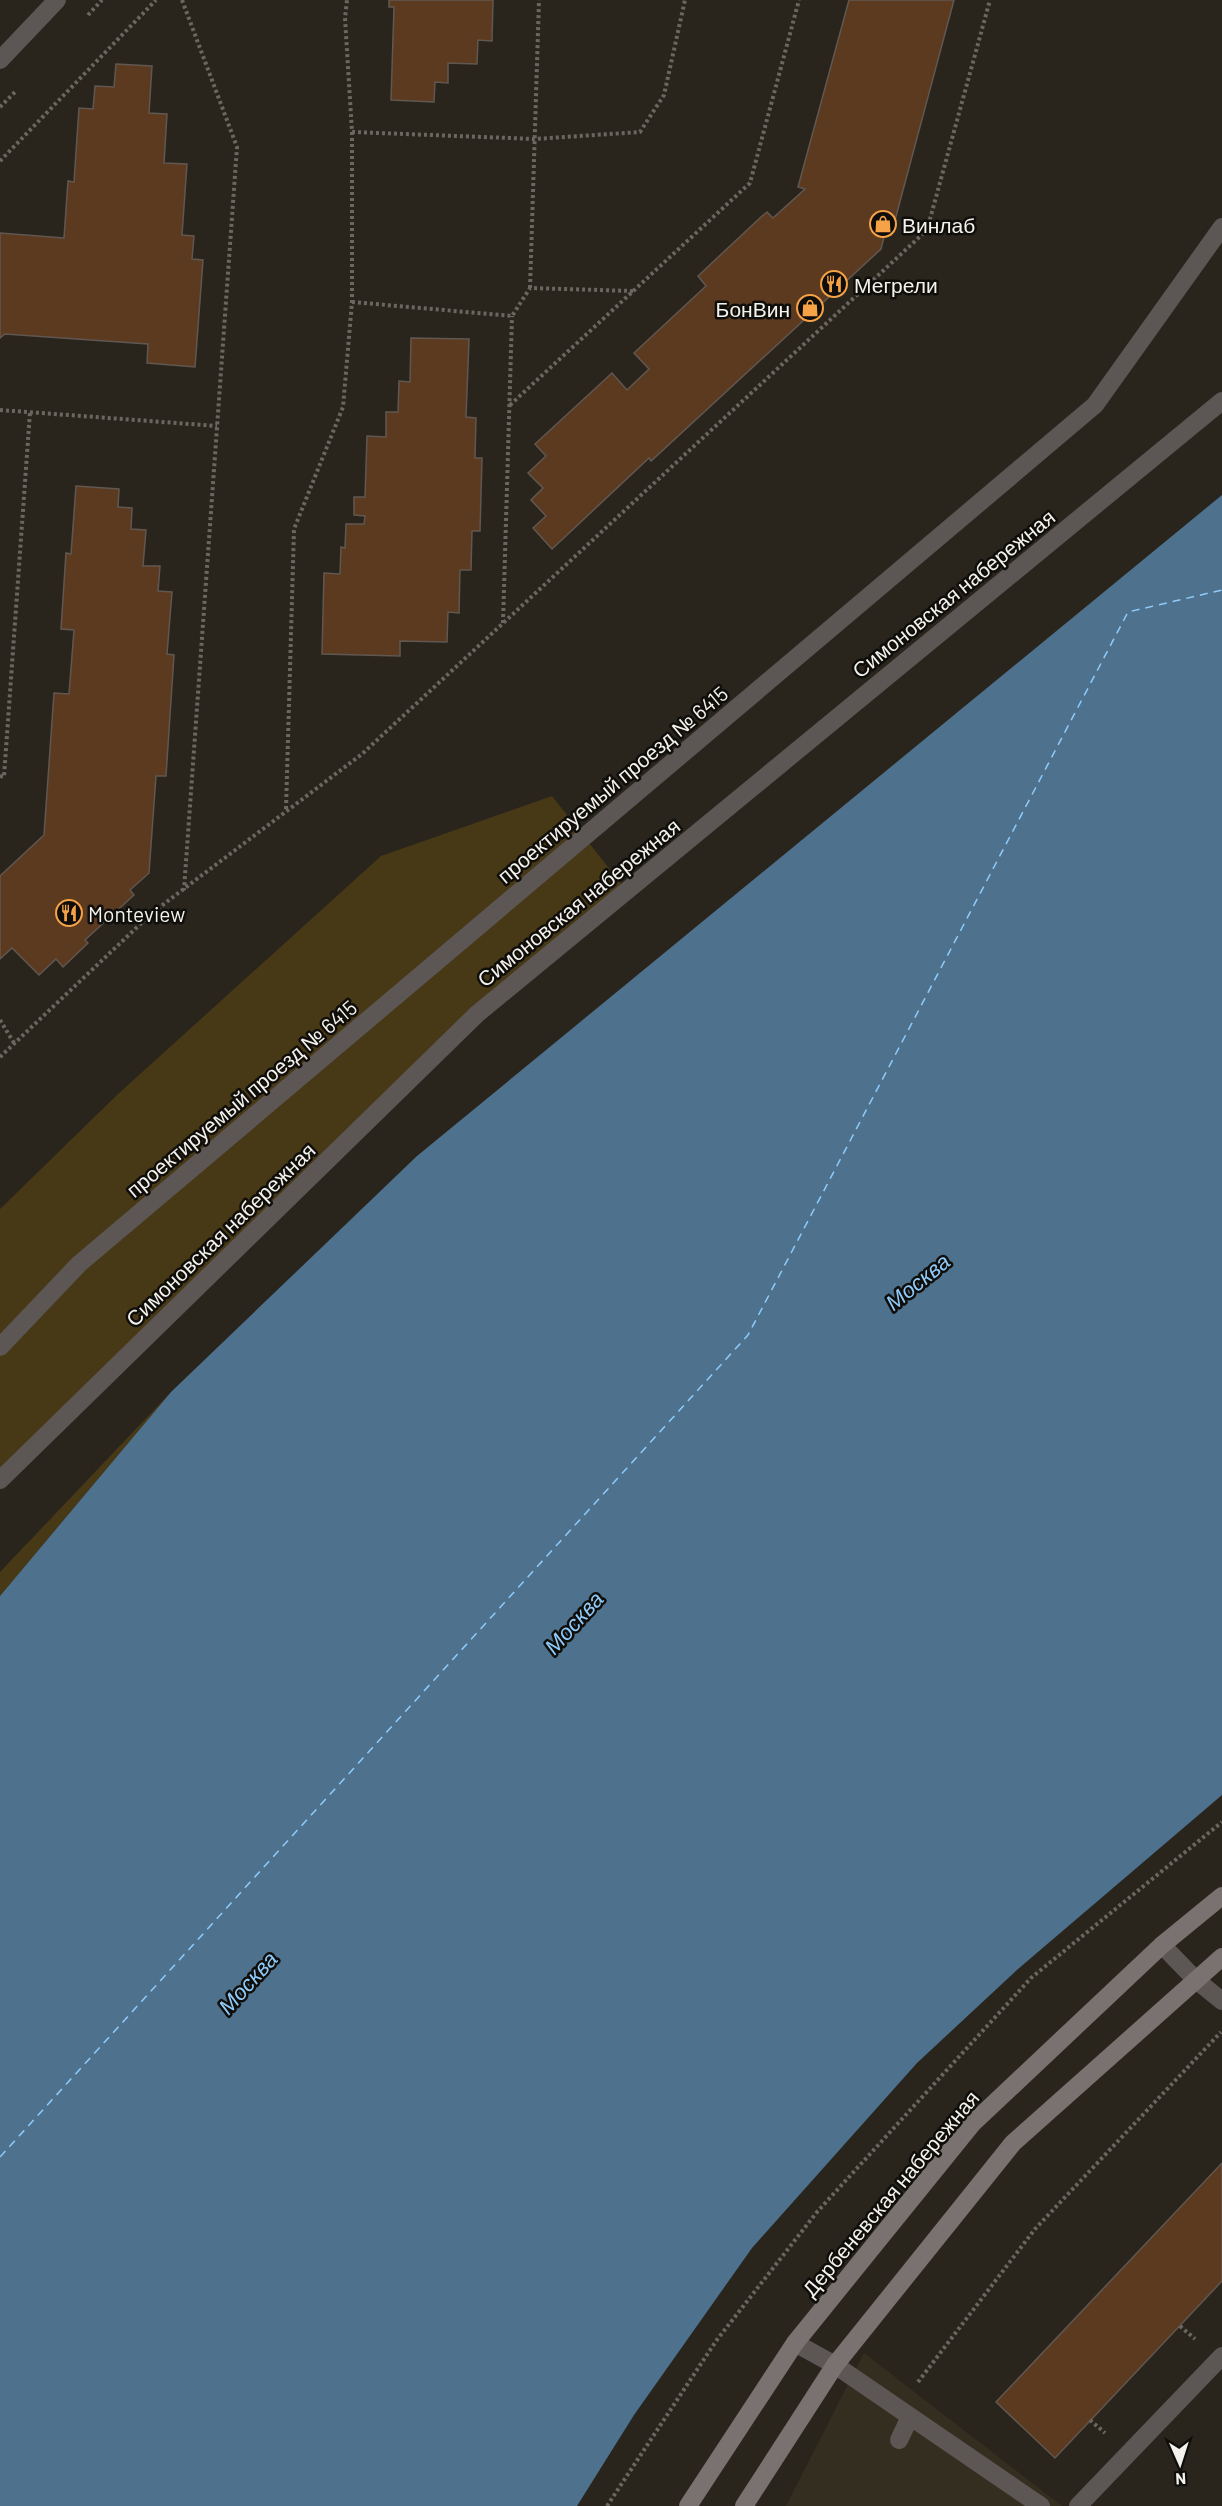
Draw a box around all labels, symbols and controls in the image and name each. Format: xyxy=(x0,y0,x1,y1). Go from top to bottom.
shop icon: Винлаб xyxy=(868,209,898,239)
place label: Винлаб xyxy=(902,212,975,237)
restaurant icon: Мегрели xyxy=(819,269,849,299)
place label: Мегрели xyxy=(854,272,938,297)
shop icon: БонВин xyxy=(795,293,825,323)
place label: БонВин xyxy=(716,296,790,321)
street label: Симоновская набережная xyxy=(847,504,1059,682)
street label: проектируемый проезд № 6415 xyxy=(492,680,732,888)
street label: Симоновская набережная xyxy=(472,813,684,991)
restaurant icon: Monteview xyxy=(54,898,84,928)
place label: Monteview xyxy=(88,901,185,926)
street label: проектируемый проезд № 6415 xyxy=(121,994,361,1202)
street label: Симоновская набережная xyxy=(120,1137,320,1331)
water label: Москва xyxy=(880,1247,954,1315)
water label: Москва xyxy=(538,1585,608,1659)
water label: Москва xyxy=(212,1945,282,2019)
street label: Дербеневская набережная xyxy=(796,2085,984,2301)
north arrow xyxy=(1150,2434,1210,2494)
text: N xyxy=(1175,2470,1187,2489)

